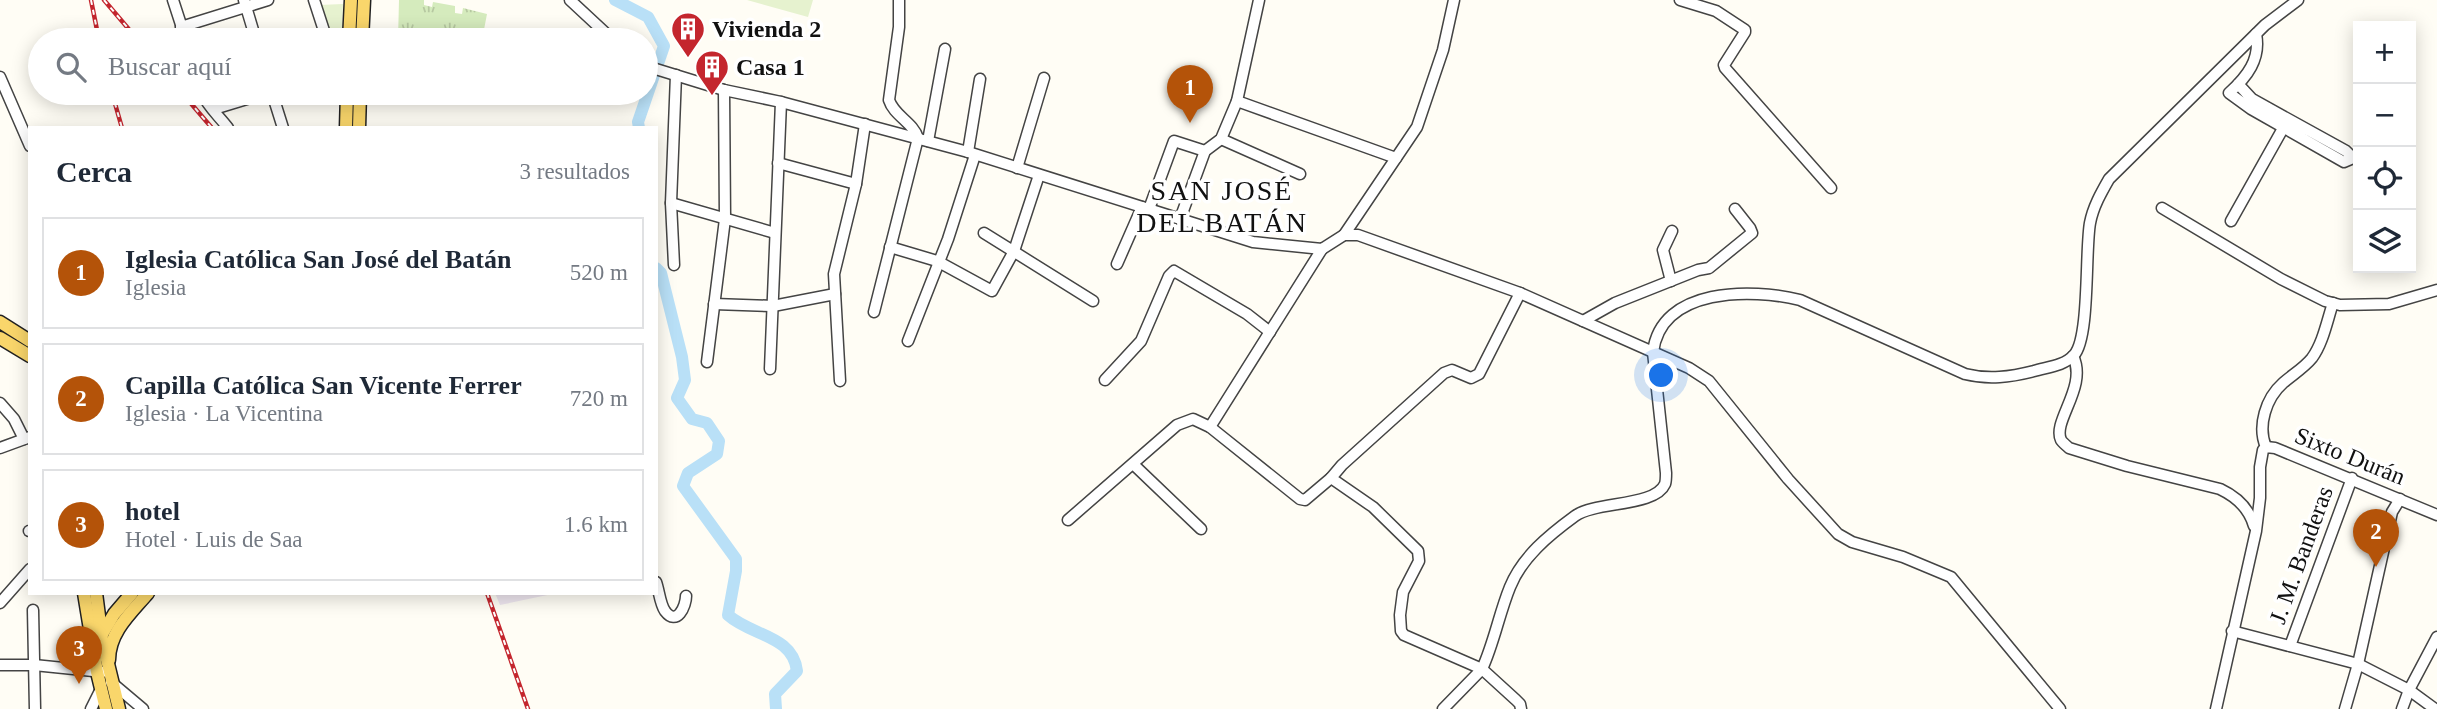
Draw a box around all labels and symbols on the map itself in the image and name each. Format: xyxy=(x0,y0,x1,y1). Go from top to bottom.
building icon: Vivienda 2 xyxy=(669,10,707,59)
place label: Vivienda 2 xyxy=(712,16,821,42)
building icon: Casa 1 xyxy=(693,48,731,97)
place label: Casa 1 xyxy=(736,54,805,80)
pin: 1 xyxy=(1167,65,1213,123)
district label: SAN JOSÉ DEL BATÁN xyxy=(1136,175,1308,238)
your location xyxy=(1644,358,1678,392)
street label: Sixto Durán xyxy=(2291,422,2409,490)
street label: J. M. Banderas xyxy=(2264,483,2338,627)
pin: 2 xyxy=(2353,509,2399,567)
pin: 3 xyxy=(56,626,102,684)

